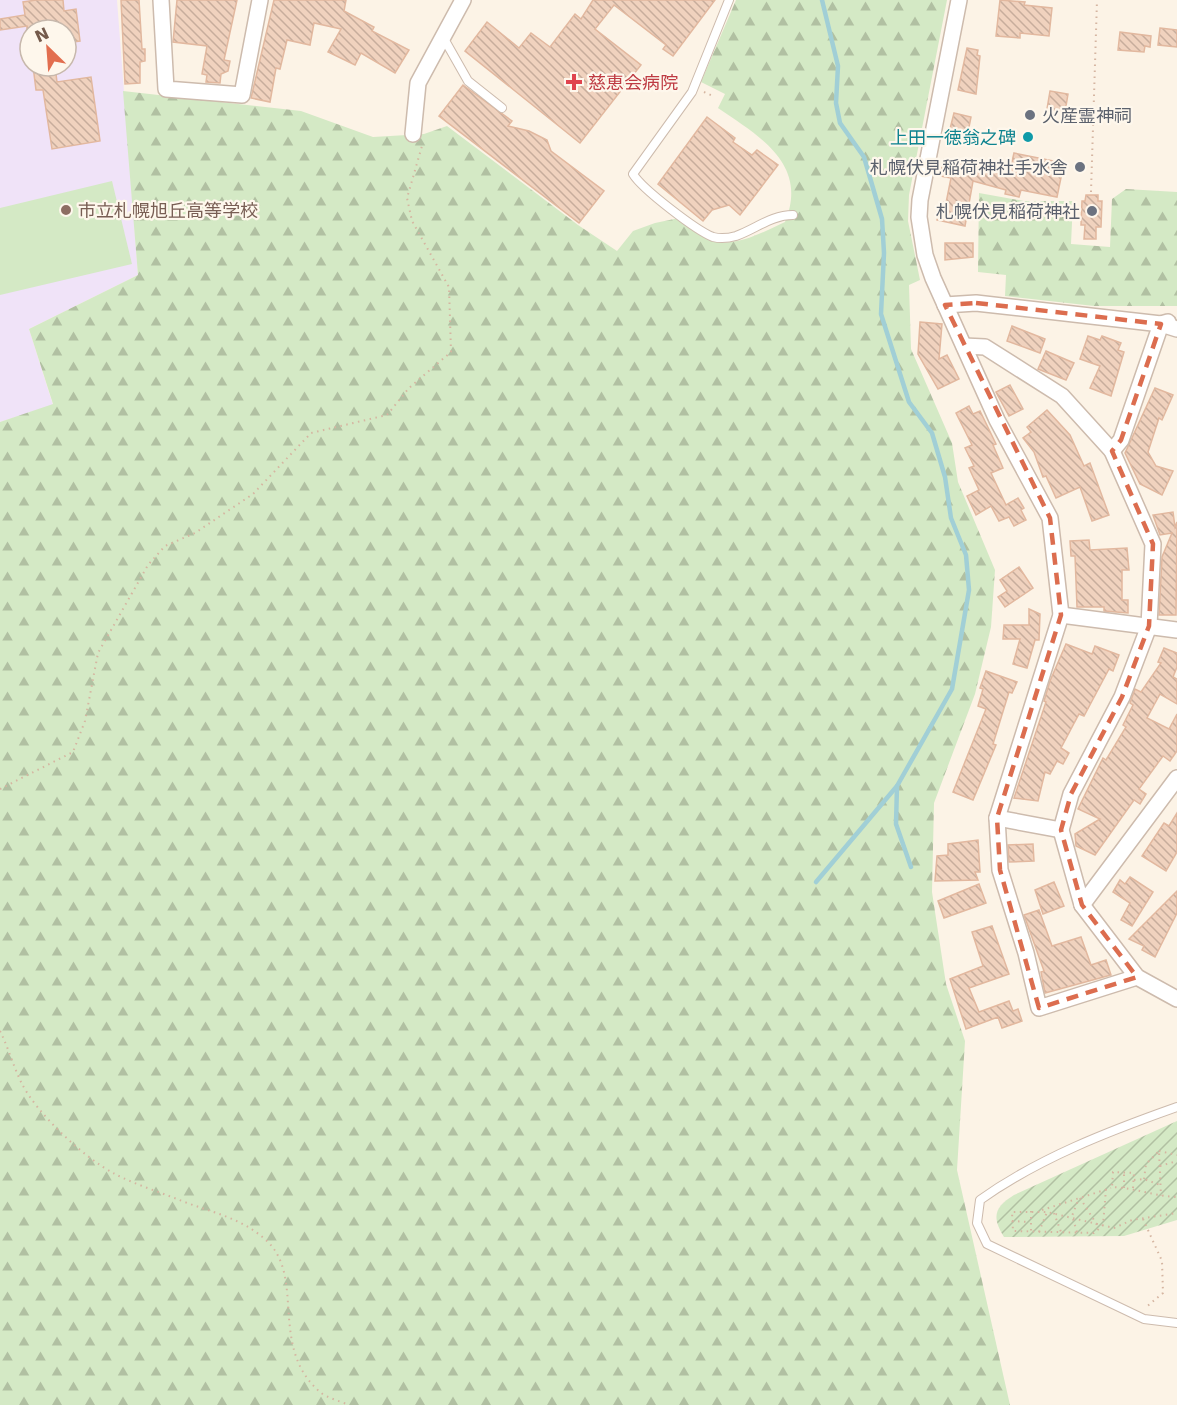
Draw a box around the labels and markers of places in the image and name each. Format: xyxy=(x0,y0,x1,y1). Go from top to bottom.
place label: 慈恵会病院 xyxy=(588,72,678,93)
marker: 慈恵会病院 xyxy=(565,73,583,91)
place label: 火産霊神祠 xyxy=(1042,105,1132,126)
marker: 火産霊神祠 xyxy=(1023,108,1037,122)
place label: 上田一徳翁之碑 xyxy=(890,127,1016,148)
marker: 上田一徳翁之碑 xyxy=(1021,130,1035,144)
place label: 札幌伏見稲荷神社手水舎 xyxy=(870,157,1068,178)
marker: 札幌伏見稲荷神社手水舎 xyxy=(1073,160,1087,174)
place label: 市立札幌旭丘高等学校 xyxy=(78,200,258,221)
place label: 札幌伏見稲荷神社 xyxy=(936,201,1080,222)
marker: 市立札幌旭丘高等学校 xyxy=(59,203,73,217)
marker: 札幌伏見稲荷神社 xyxy=(1085,204,1099,218)

